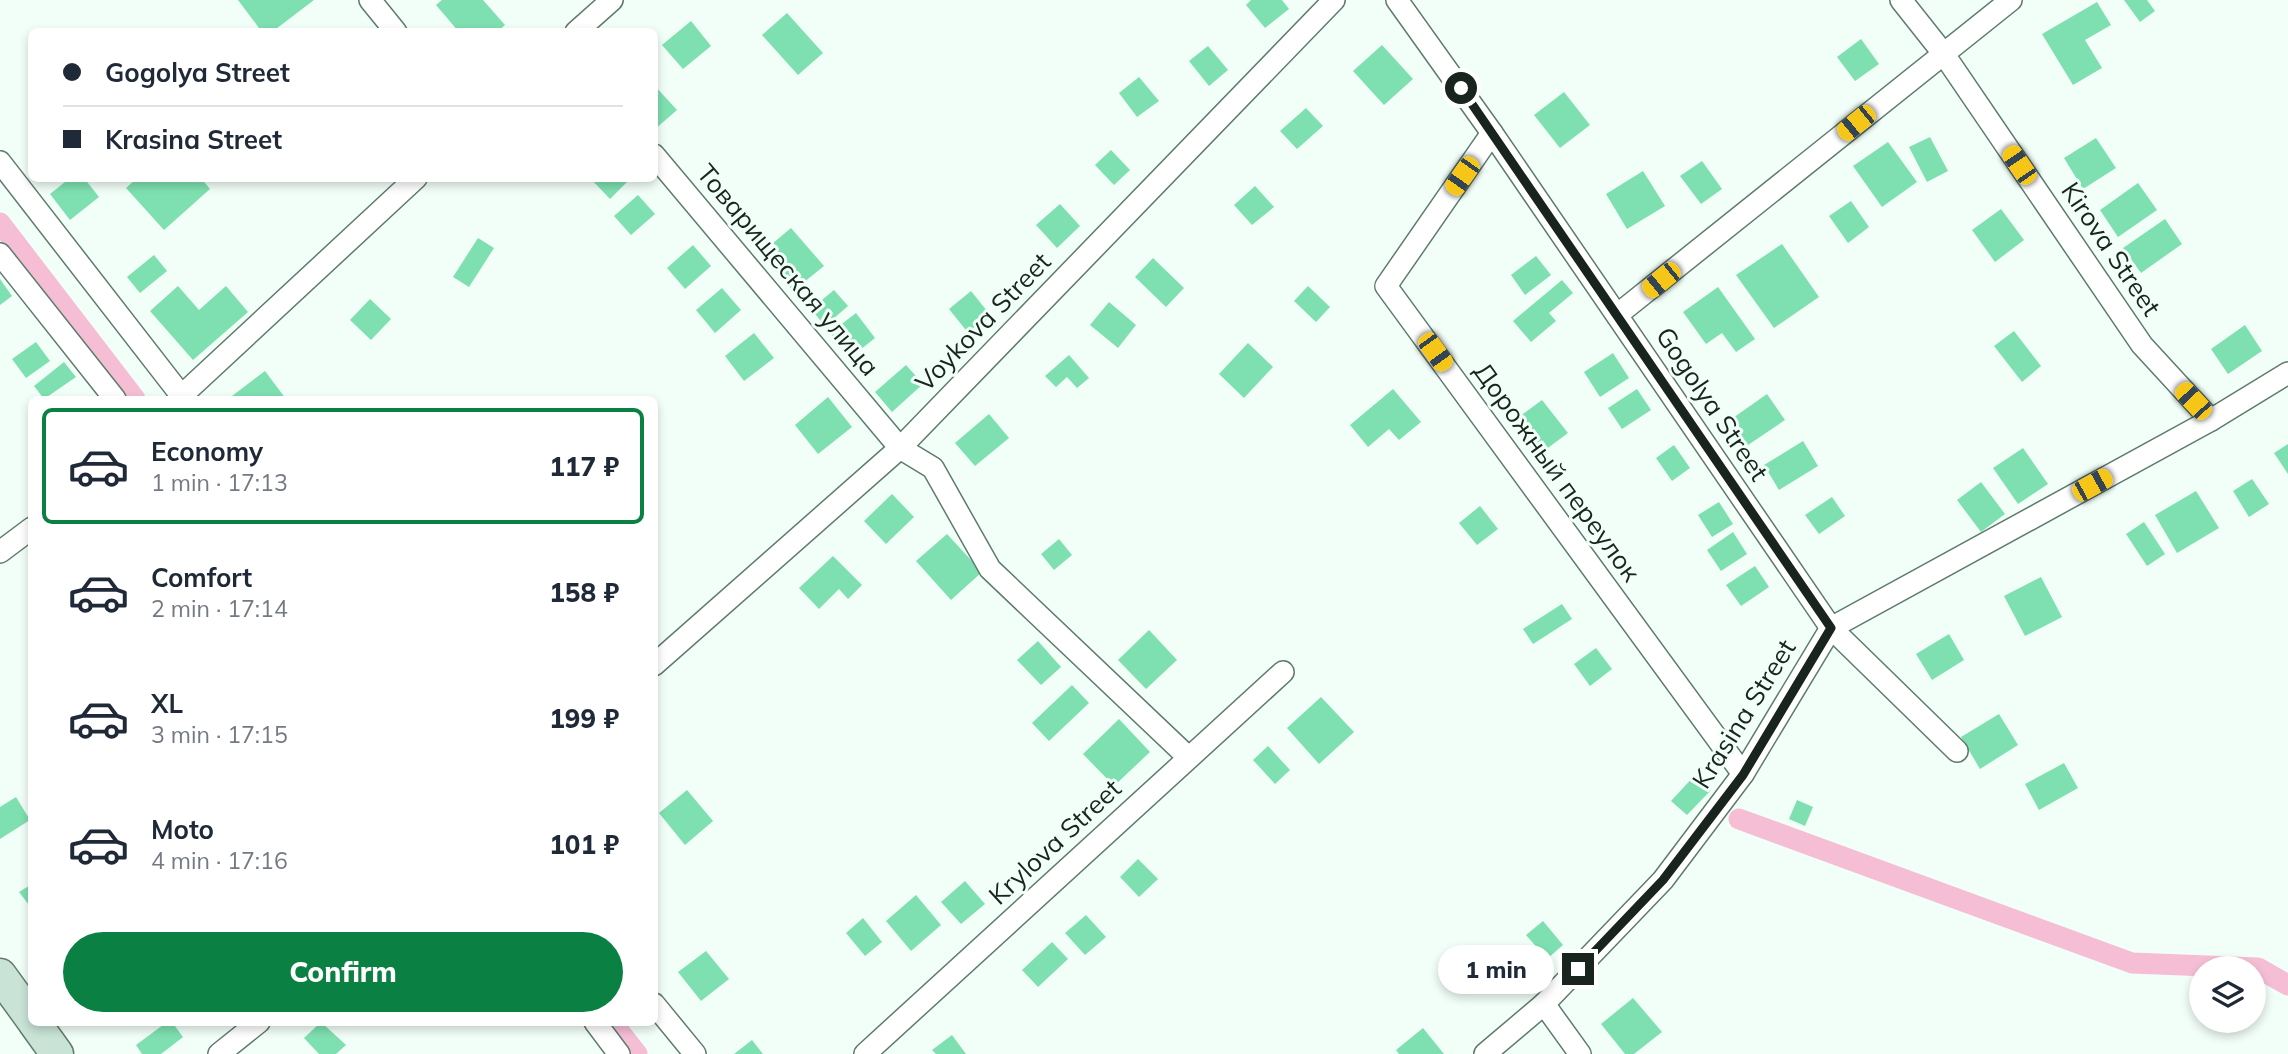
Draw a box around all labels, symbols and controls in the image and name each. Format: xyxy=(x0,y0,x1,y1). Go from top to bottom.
text: Gogolya Street xyxy=(105,56,290,89)
route start xyxy=(1445,72,1477,104)
car xyxy=(1834,102,1879,144)
text: Krasina Street xyxy=(105,123,282,156)
car xyxy=(1999,142,2040,188)
car xyxy=(1442,153,1483,199)
street label: Товарищеская улица xyxy=(690,157,887,382)
street label: Kirova Street xyxy=(2055,175,2168,322)
street label: Voykova Street xyxy=(908,245,1057,398)
car xyxy=(1639,259,1684,301)
street label: Gogolya Street xyxy=(1649,321,1776,487)
car xyxy=(1415,329,1456,375)
street label: Дорожный переулок xyxy=(1467,356,1648,588)
car xyxy=(2171,378,2216,424)
icon: car xyxy=(67,435,130,498)
text: Economy xyxy=(151,435,263,468)
text: 117 ₽ xyxy=(549,450,619,483)
car xyxy=(2069,466,2116,504)
text: 1 min · 17:13 xyxy=(151,468,288,497)
icon: car xyxy=(67,561,130,624)
text: Comfort xyxy=(151,561,252,594)
text: 158 ₽ xyxy=(549,576,619,609)
text: 2 min · 17:14 xyxy=(151,594,288,623)
street label: Krasina Street xyxy=(1685,633,1803,795)
icon: car xyxy=(67,687,130,750)
text: XL xyxy=(151,687,183,720)
text: 199 ₽ xyxy=(549,702,619,735)
text: 3 min · 17:15 xyxy=(151,720,288,749)
street label: Krylova Street xyxy=(982,772,1128,911)
icon: car xyxy=(67,813,130,876)
text: Moto xyxy=(151,813,214,846)
text: 101 ₽ xyxy=(549,828,619,861)
text: 4 min · 17:16 xyxy=(151,846,288,875)
button: Confirm xyxy=(63,932,623,1012)
callout: 1 min xyxy=(1438,944,1554,993)
route end xyxy=(1562,953,1594,985)
text: 1 min xyxy=(1465,955,1527,984)
map controls xyxy=(2189,956,2266,1033)
button: layers xyxy=(2189,956,2266,1033)

